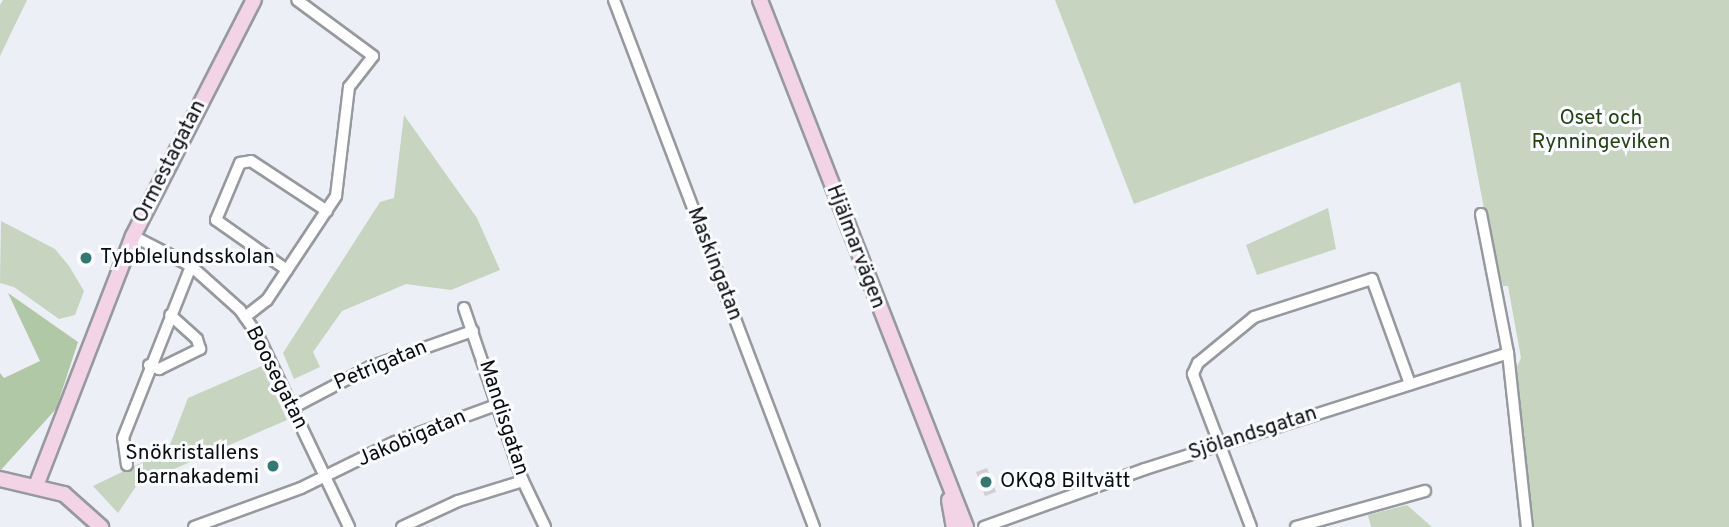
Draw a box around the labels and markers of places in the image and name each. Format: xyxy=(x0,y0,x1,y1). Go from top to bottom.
place label: Tybblelundsskolan xyxy=(100,245,275,271)
marker: Tybblelundsskolan xyxy=(78,250,94,266)
place label: Snökristallens barnakademi xyxy=(125,441,259,491)
marker: Snökristallens barnakademi xyxy=(265,458,281,474)
place label: OKQ8 Biltvätt xyxy=(1000,469,1130,495)
marker: OKQ8 Biltvätt xyxy=(978,474,994,490)

